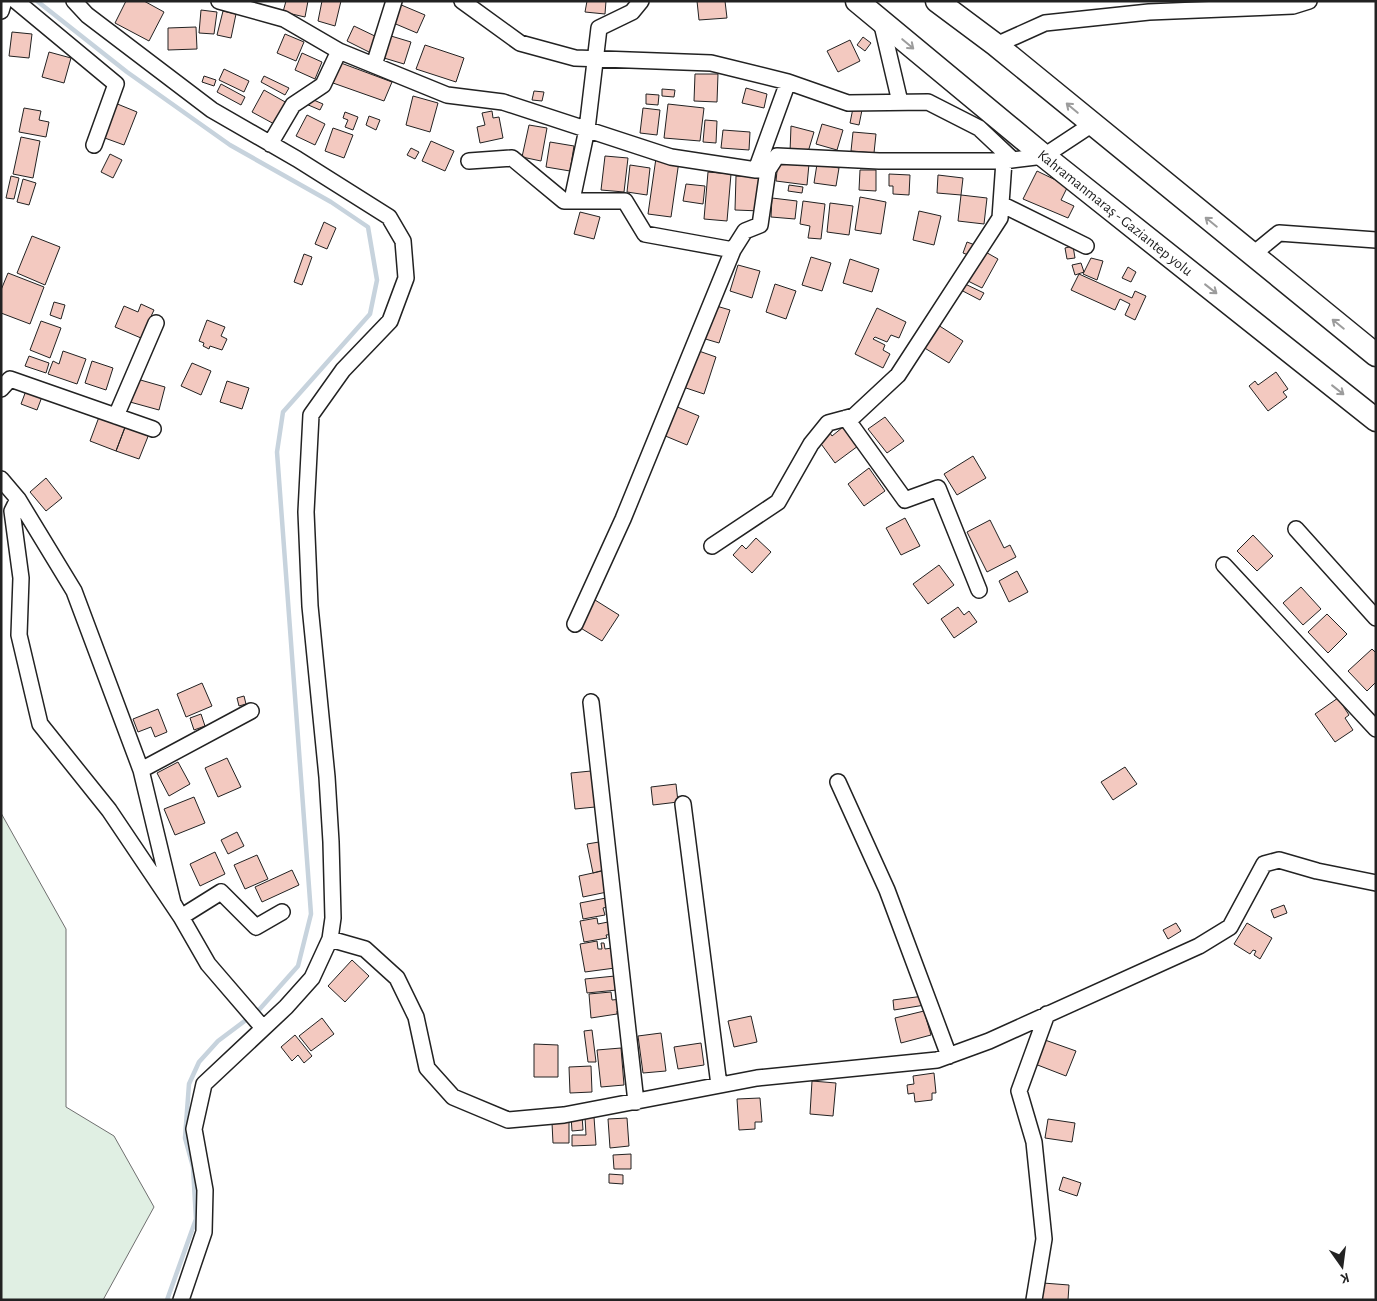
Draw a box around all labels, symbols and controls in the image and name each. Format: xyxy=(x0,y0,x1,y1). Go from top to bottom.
one-way arrow xyxy=(901,38,914,49)
one-way arrow xyxy=(1065,103,1078,114)
street label: Kahramanmaraş - Gaziantep yolu xyxy=(1035,147,1196,279)
one-way arrow xyxy=(1205,216,1218,227)
one-way arrow xyxy=(1204,284,1218,294)
one-way arrow xyxy=(1331,319,1345,329)
one-way arrow xyxy=(1332,385,1345,396)
north arrow xyxy=(1317,1241,1367,1291)
text: K xyxy=(1338,1270,1351,1286)

